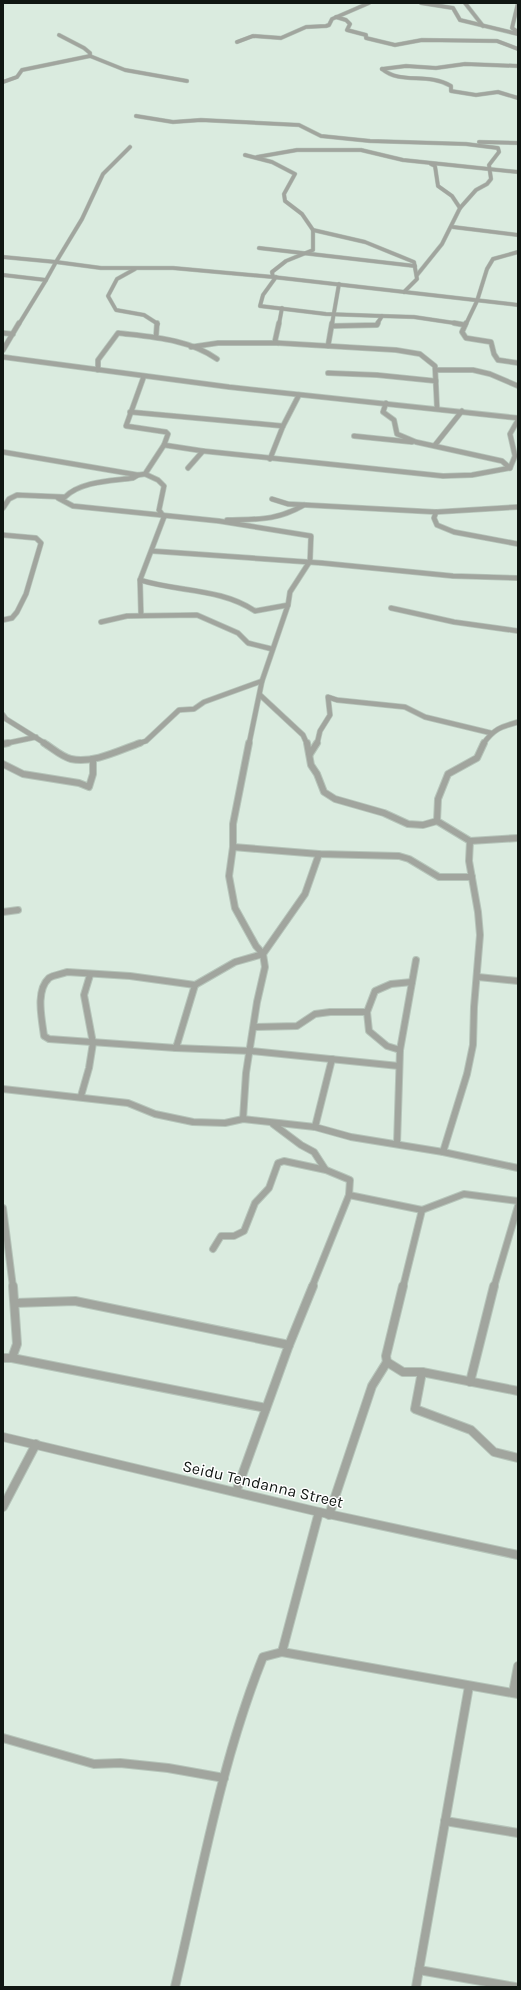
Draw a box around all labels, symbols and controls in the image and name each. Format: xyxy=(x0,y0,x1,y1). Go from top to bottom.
street label: Seidu Tendanna Street xyxy=(181,1456,345,1512)

